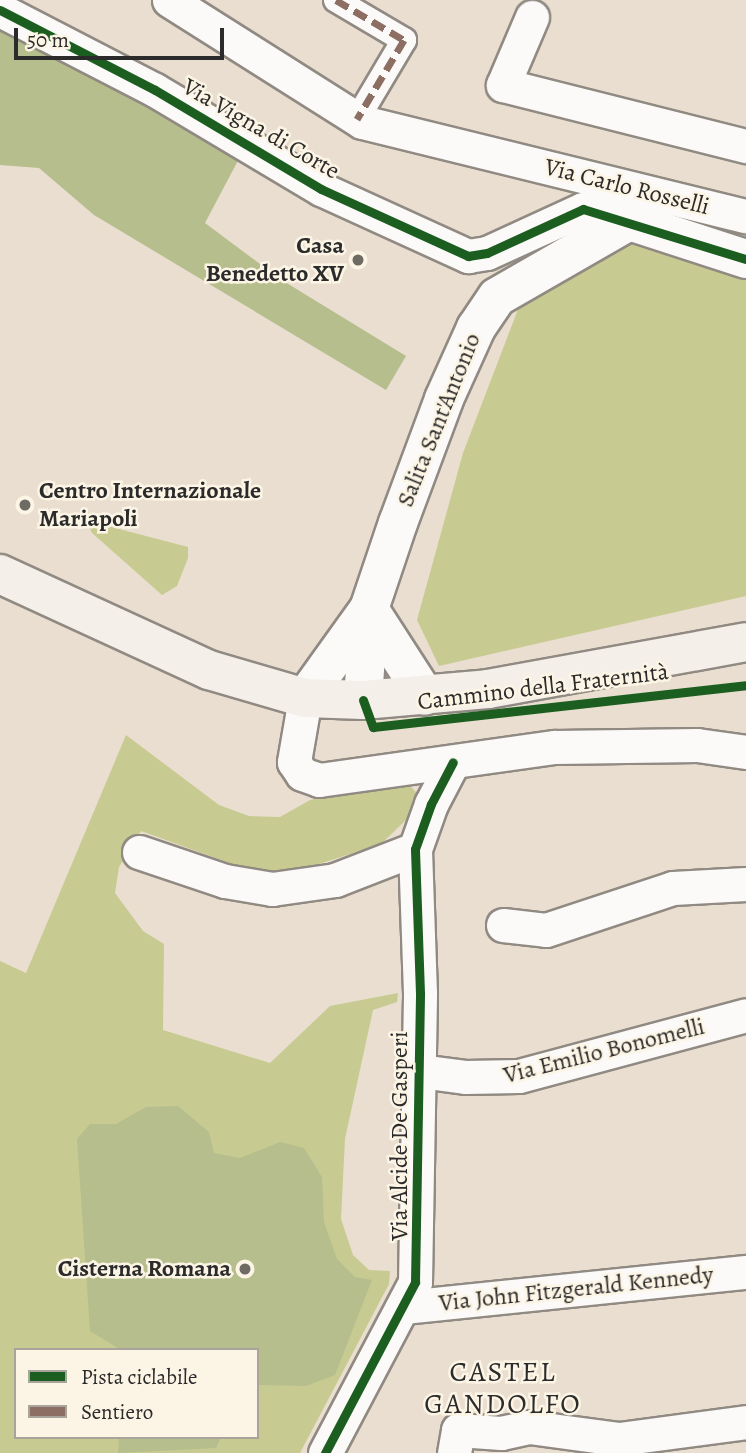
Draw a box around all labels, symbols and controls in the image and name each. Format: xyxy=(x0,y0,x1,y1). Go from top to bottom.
scale bar xyxy=(18,14,228,58)
text: 50 m xyxy=(27,26,69,54)
street label: Via Vigna di Corte xyxy=(177,72,345,186)
street label: Via Carlo Rosselli xyxy=(542,153,712,221)
place label: Casa Benedetto XV xyxy=(206,232,344,288)
marker: Casa Benedetto XV xyxy=(350,252,366,268)
street label: Salita Sant'Antonio xyxy=(391,329,487,511)
place label: Centro Internazionale Mariapoli xyxy=(39,477,261,533)
marker: Centro Internazionale Mariapoli xyxy=(17,497,33,513)
street label: Cammino della Fraternità xyxy=(416,657,670,717)
street label: Via Emilio Bonomelli xyxy=(500,1012,708,1090)
street label: Via Alcide De Gasperi xyxy=(386,1031,414,1241)
place label: Cisterna Romana xyxy=(58,1255,231,1283)
street label: Via John Fitzgerald Kennedy xyxy=(437,1260,715,1318)
marker: Cisterna Romana xyxy=(237,1261,253,1277)
legend xyxy=(14,1348,259,1439)
district label: CASTEL GANDOLFO xyxy=(425,1355,581,1421)
text: Pista ciclabile xyxy=(81,1363,197,1391)
text: Sentiero xyxy=(81,1398,153,1426)

